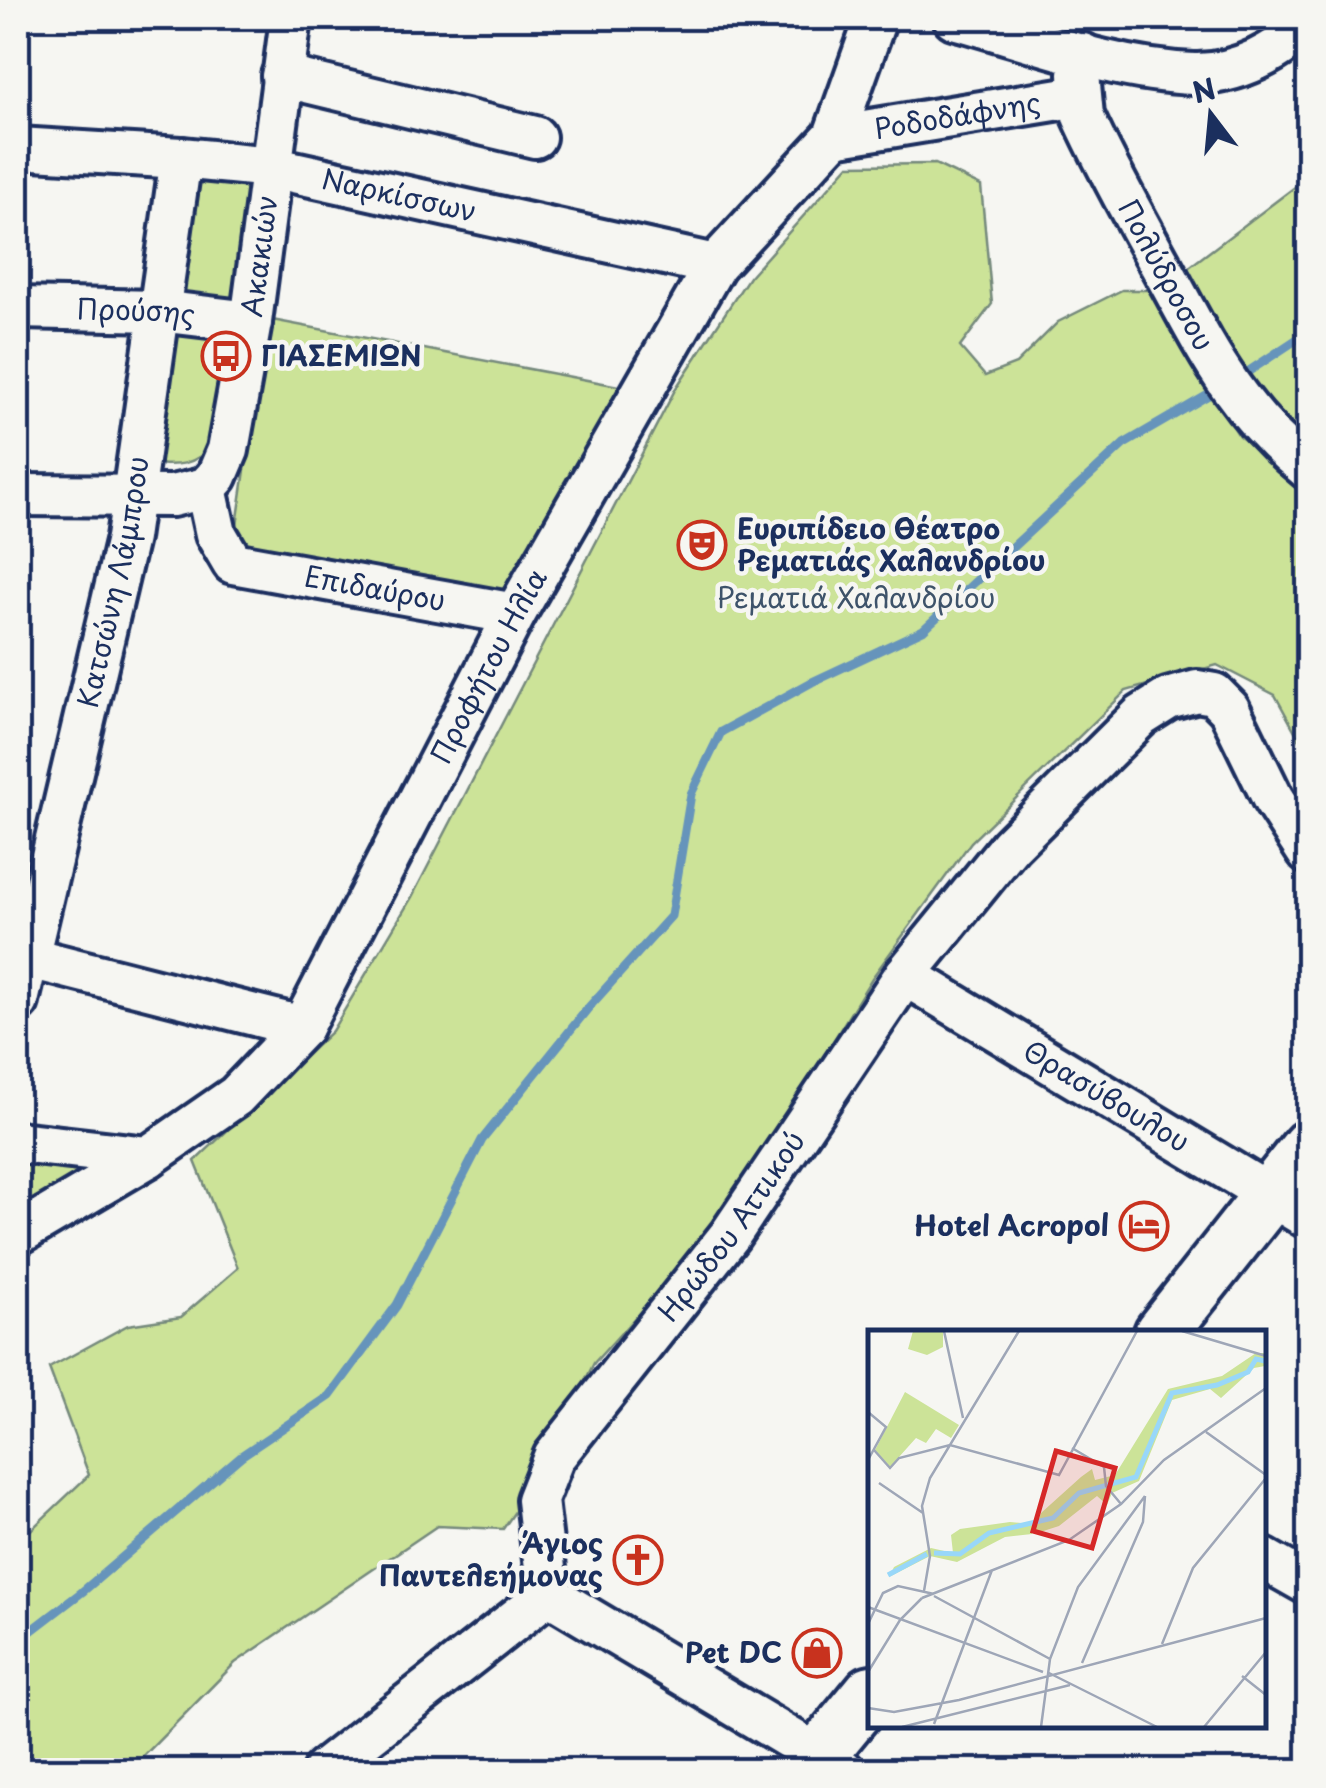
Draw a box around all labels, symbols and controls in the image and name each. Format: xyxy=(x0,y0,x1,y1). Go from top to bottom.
north arrow xyxy=(1161,65,1261,165)
text: N xyxy=(1187,66,1220,113)
street label: Ροδοδάφνης xyxy=(871,80,1043,149)
street label: Ναρκίσσων xyxy=(318,156,481,232)
street label: Πολύδροσου xyxy=(1109,191,1226,358)
street label: Ακακιών xyxy=(229,192,287,319)
street label: Προύσης xyxy=(76,286,198,335)
bus stop icon: ΓΙΑΣΕΜΙΩΝ xyxy=(200,330,252,382)
place label: ΓΙΑΣΕΜΙΩΝ xyxy=(261,333,421,376)
street label: Κατσώνη Λάμπρου xyxy=(65,453,158,712)
place label: Ευριπίδειο Θέατρο Ρεματιάς Χαλανδρίου xyxy=(737,506,1046,581)
theatre icon: Ευριπίδειο Θέατρο Ρεματιάς Χαλανδρίου xyxy=(676,519,728,571)
street label: Επιδαύρου xyxy=(301,553,449,621)
street label: Προφήτου Ηλία xyxy=(419,560,557,771)
park label: Ρεματιά Χαλανδρίου xyxy=(717,575,995,618)
street label: Θρασύβουλου xyxy=(1016,1028,1198,1162)
street label: Ηρώδου Αττικού xyxy=(646,1122,814,1330)
hotel icon: Hotel Acropol xyxy=(1118,1200,1170,1252)
place label: Hotel Acropol xyxy=(914,1203,1109,1246)
inset map xyxy=(868,1330,1266,1728)
place label: Άγιος Παντελεήμονας xyxy=(379,1521,603,1596)
church icon: Άγιος Παντελεήμονας xyxy=(612,1534,664,1586)
shop icon: Pet DC xyxy=(791,1627,843,1679)
place label: Pet DC xyxy=(685,1630,782,1673)

